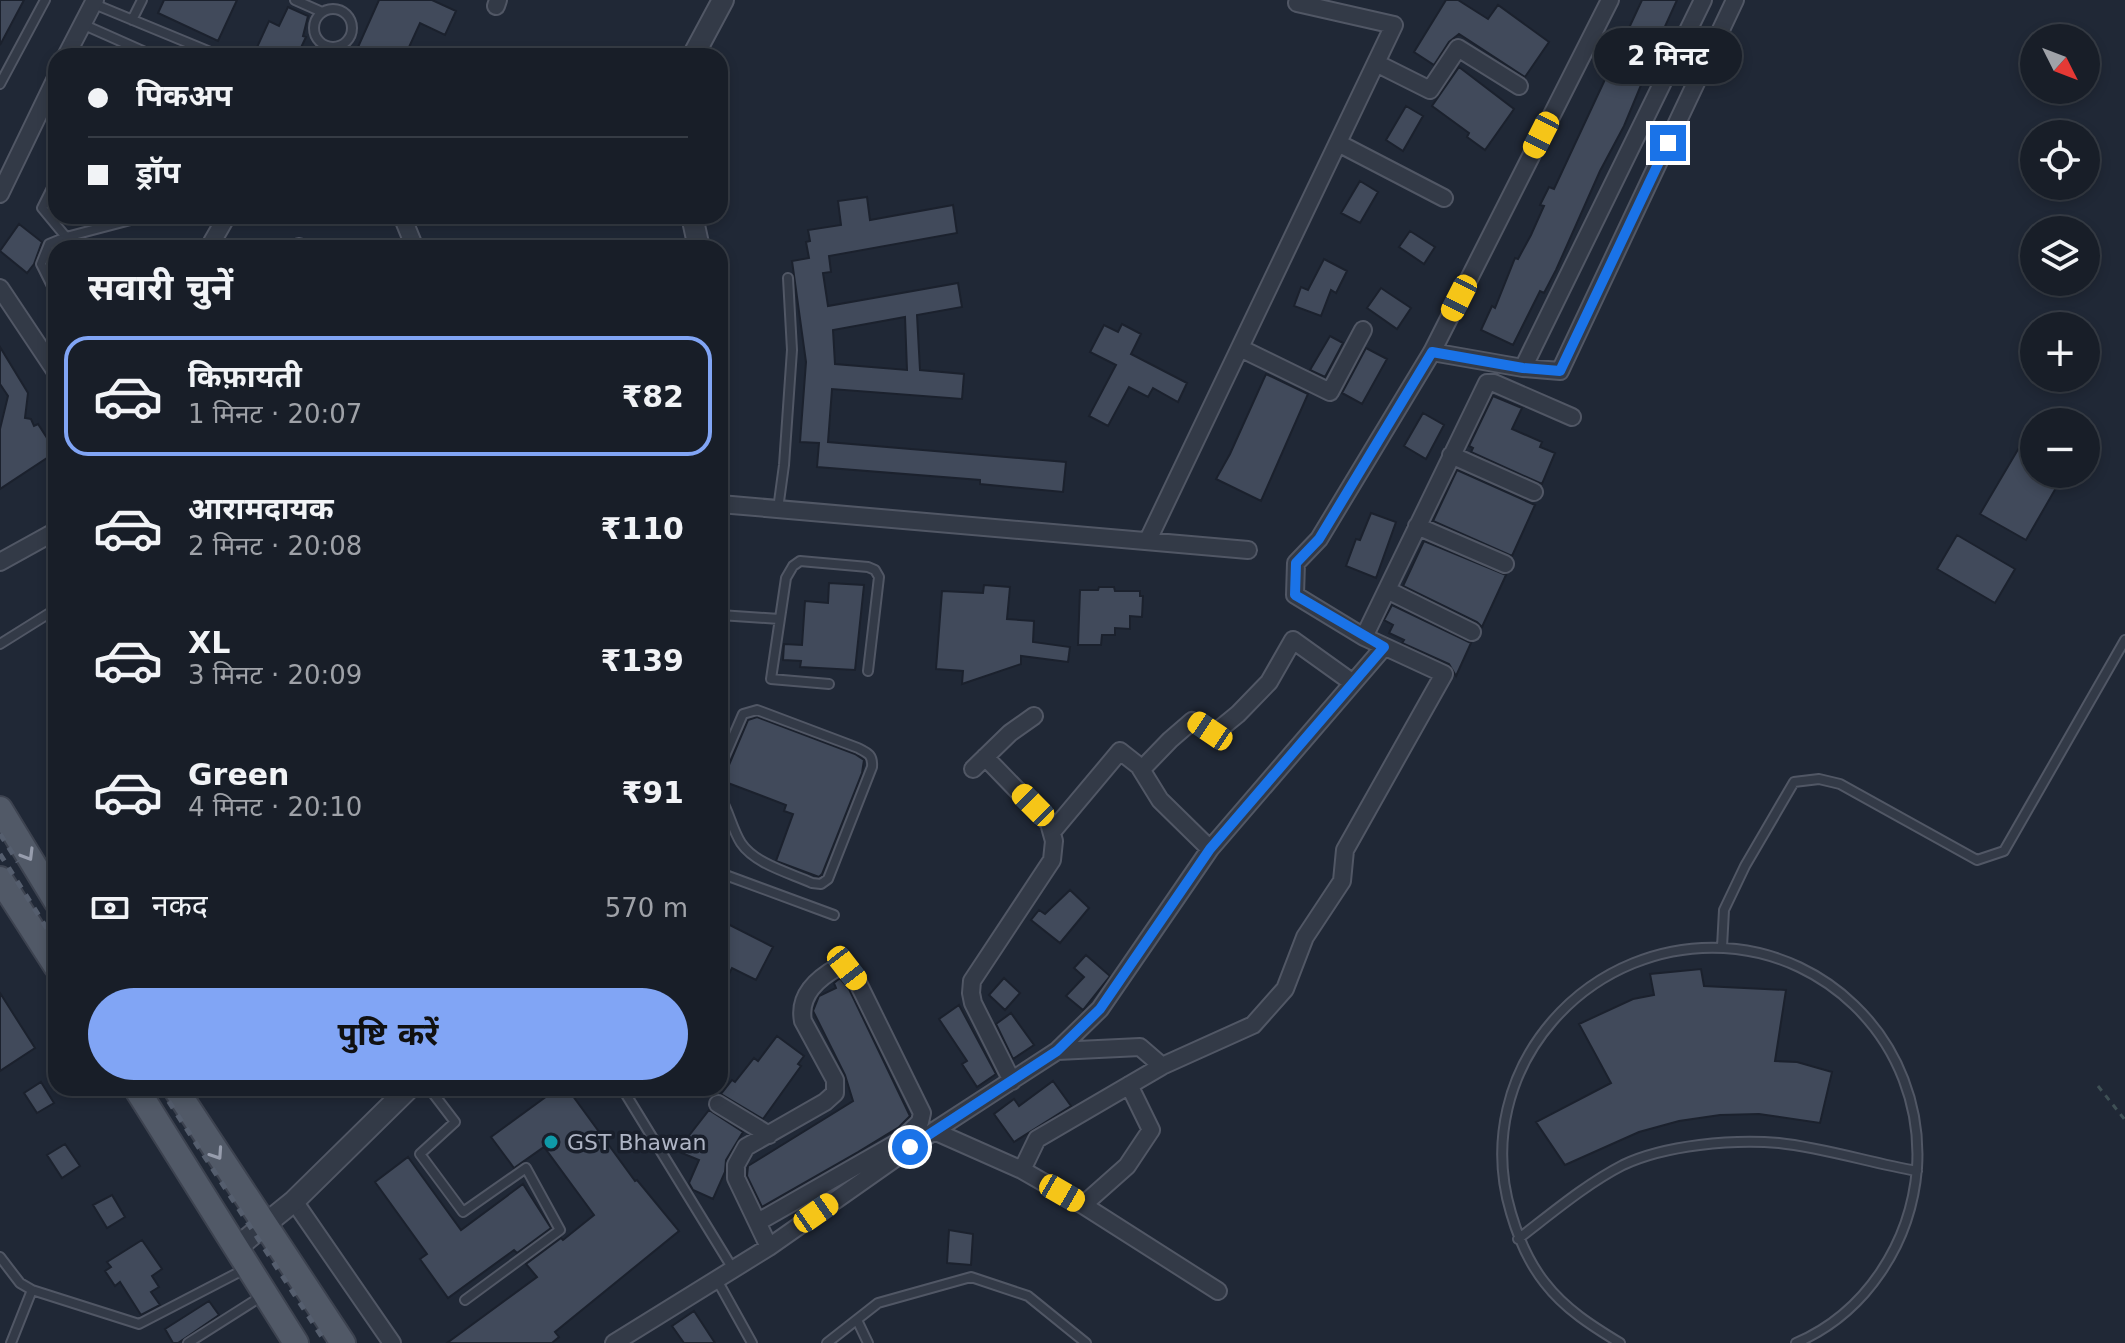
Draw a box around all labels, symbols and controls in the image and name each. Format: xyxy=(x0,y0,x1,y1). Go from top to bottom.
north arrow xyxy=(2020,24,2100,104)
map controls xyxy=(2020,24,2100,488)
callout: 2 मिनट xyxy=(1594,27,1742,83)
text: 2 मिनट xyxy=(1627,41,1709,71)
text: पिकअप xyxy=(136,78,232,113)
car xyxy=(1519,108,1563,162)
button: locate xyxy=(2020,120,2100,200)
route end xyxy=(1650,125,1686,161)
text: ड्रॉप xyxy=(136,155,180,190)
button: layers xyxy=(2020,216,2100,296)
text: सवारी चुनें xyxy=(88,267,233,308)
car xyxy=(1437,271,1481,325)
button: + xyxy=(2020,312,2100,392)
text: किफ़ायती xyxy=(188,359,302,394)
icon: car xyxy=(92,360,164,432)
text: ₹82 xyxy=(621,379,684,414)
text: 1 मिनट · 20:07 xyxy=(188,399,362,429)
button: − xyxy=(2020,408,2100,488)
text: आरामदायक xyxy=(188,491,334,526)
icon: car xyxy=(92,492,164,564)
text: ₹110 xyxy=(601,511,684,546)
text: 2 मिनट · 20:08 xyxy=(188,531,362,561)
icon: car xyxy=(92,624,164,696)
text: XL xyxy=(188,625,230,660)
text: ₹139 xyxy=(601,643,684,678)
text: 3 मिनट · 20:09 xyxy=(188,660,362,690)
car xyxy=(1183,708,1237,754)
icon: car xyxy=(92,756,164,828)
text: Green xyxy=(188,757,289,792)
text: ₹91 xyxy=(621,775,684,810)
car xyxy=(1008,780,1058,830)
text: 4 मिनट · 20:10 xyxy=(188,792,362,822)
one-way arrow xyxy=(18,846,33,861)
icon: cash xyxy=(88,886,132,930)
text: नकद xyxy=(152,888,208,923)
text: 570 m xyxy=(605,893,688,923)
car xyxy=(823,942,871,994)
button: पुष्टि करें xyxy=(88,988,688,1080)
route start xyxy=(892,1129,928,1165)
place label: GST Bhawan xyxy=(567,1130,706,1155)
marker: GST Bhawan xyxy=(542,1133,560,1151)
one-way arrow xyxy=(207,1145,222,1159)
car xyxy=(1035,1171,1089,1215)
car xyxy=(789,1189,843,1237)

